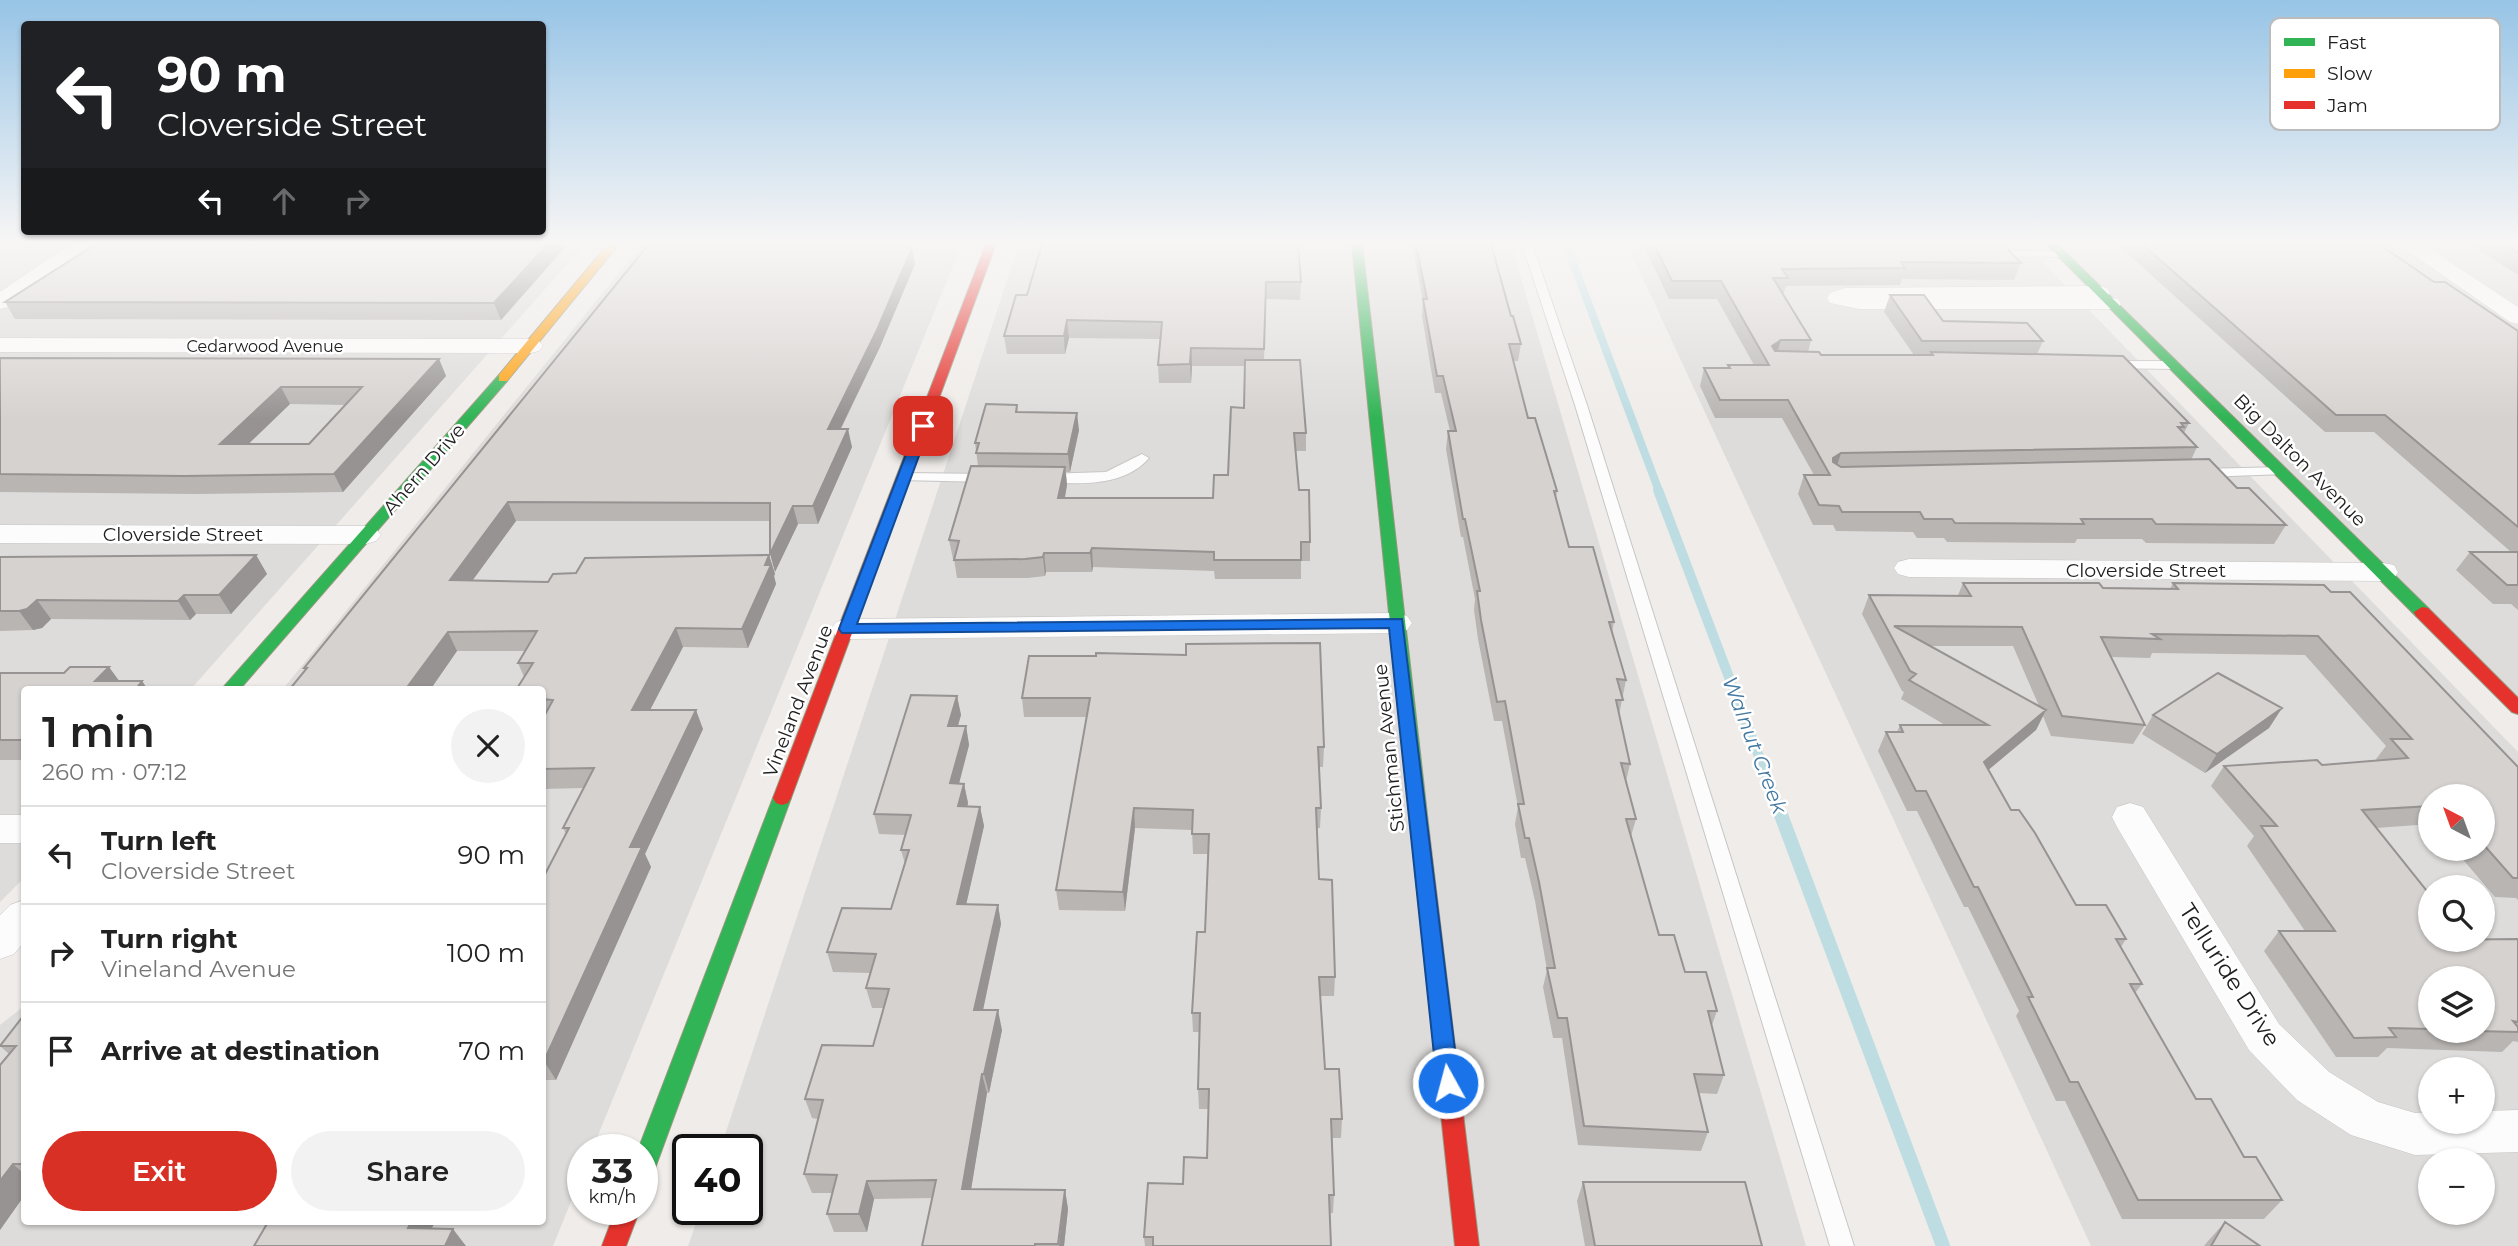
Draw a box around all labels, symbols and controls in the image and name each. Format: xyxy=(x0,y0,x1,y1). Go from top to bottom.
legend xyxy=(2270,18,2500,130)
text: Fast xyxy=(2327,31,2367,54)
text: 90 m xyxy=(157,45,287,104)
icon: left xyxy=(42,49,133,140)
text: Slow xyxy=(2327,62,2372,85)
text: Jam xyxy=(2326,94,2368,117)
text: Cloverside Street xyxy=(157,105,427,144)
icon: left xyxy=(192,182,230,220)
icon: ahead xyxy=(265,182,303,220)
icon: right xyxy=(338,182,376,220)
street label: Cedarwood Avenue xyxy=(187,337,343,356)
street label: Big Dalton Avenue xyxy=(2229,389,2371,531)
pin xyxy=(893,396,953,456)
icon: arrive xyxy=(904,407,942,445)
street label: Ahern Drive xyxy=(378,419,470,519)
street label: Cloverside Street xyxy=(103,523,263,546)
street label: Cloverside Street xyxy=(2066,559,2226,582)
street label: Vineland Avenue xyxy=(758,622,838,780)
street label: Stichman Avenue xyxy=(1369,663,1409,833)
water label: Walnut Creek xyxy=(1717,673,1793,819)
text: 1 min xyxy=(42,706,155,758)
button: close xyxy=(451,709,525,783)
text: 260 m · 07:12 xyxy=(42,758,187,786)
north arrow xyxy=(2418,784,2496,861)
map controls xyxy=(2418,784,2495,1225)
text: Turn left xyxy=(101,825,217,857)
icon: left xyxy=(42,836,80,874)
text: 90 m xyxy=(458,839,525,871)
text: Cloverside Street xyxy=(101,857,295,885)
button: search xyxy=(2418,875,2495,952)
street label: Telluride Drive xyxy=(2173,898,2287,1052)
text: Turn right xyxy=(101,923,237,955)
icon: right xyxy=(42,934,80,972)
text: 100 m xyxy=(447,937,525,969)
text: Vineland Avenue xyxy=(101,955,296,983)
button: layers xyxy=(2418,966,2495,1043)
icon: arrive xyxy=(42,1032,80,1070)
text: Arrive at destination xyxy=(101,1035,380,1067)
text: 70 m xyxy=(459,1035,525,1067)
position arrow xyxy=(1411,1046,1485,1120)
button: + xyxy=(2418,1057,2495,1134)
button: Exit xyxy=(42,1131,277,1211)
button: Share xyxy=(291,1131,525,1211)
speed limit sign: 40 xyxy=(672,1134,763,1225)
button: − xyxy=(2418,1148,2495,1225)
text: 33 xyxy=(592,1149,633,1192)
text: km/h xyxy=(588,1186,637,1208)

